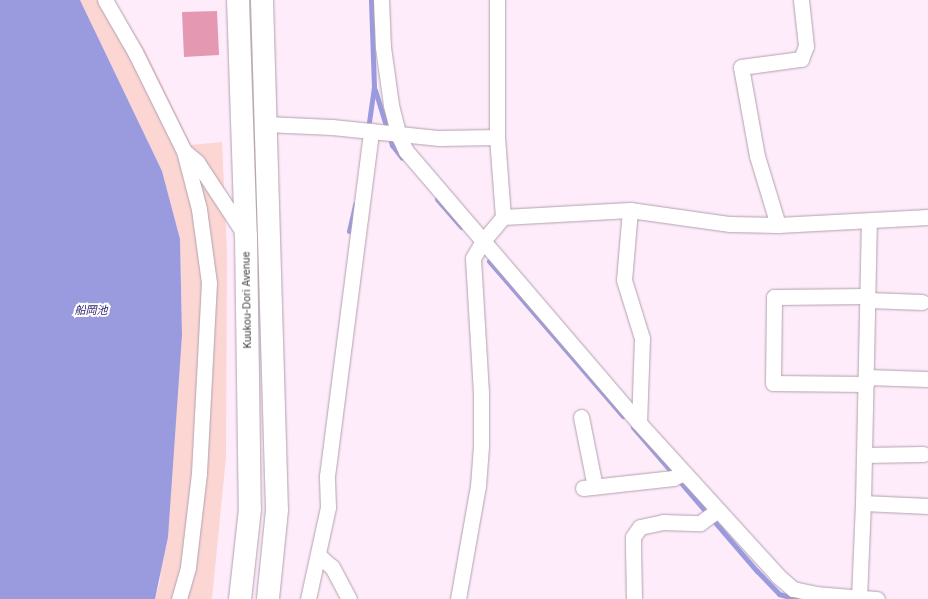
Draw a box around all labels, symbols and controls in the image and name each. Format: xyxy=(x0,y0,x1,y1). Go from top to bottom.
street label: Kuukou-Dori Avenue xyxy=(240,251,254,349)
water label: 船岡池 xyxy=(75,303,107,317)

